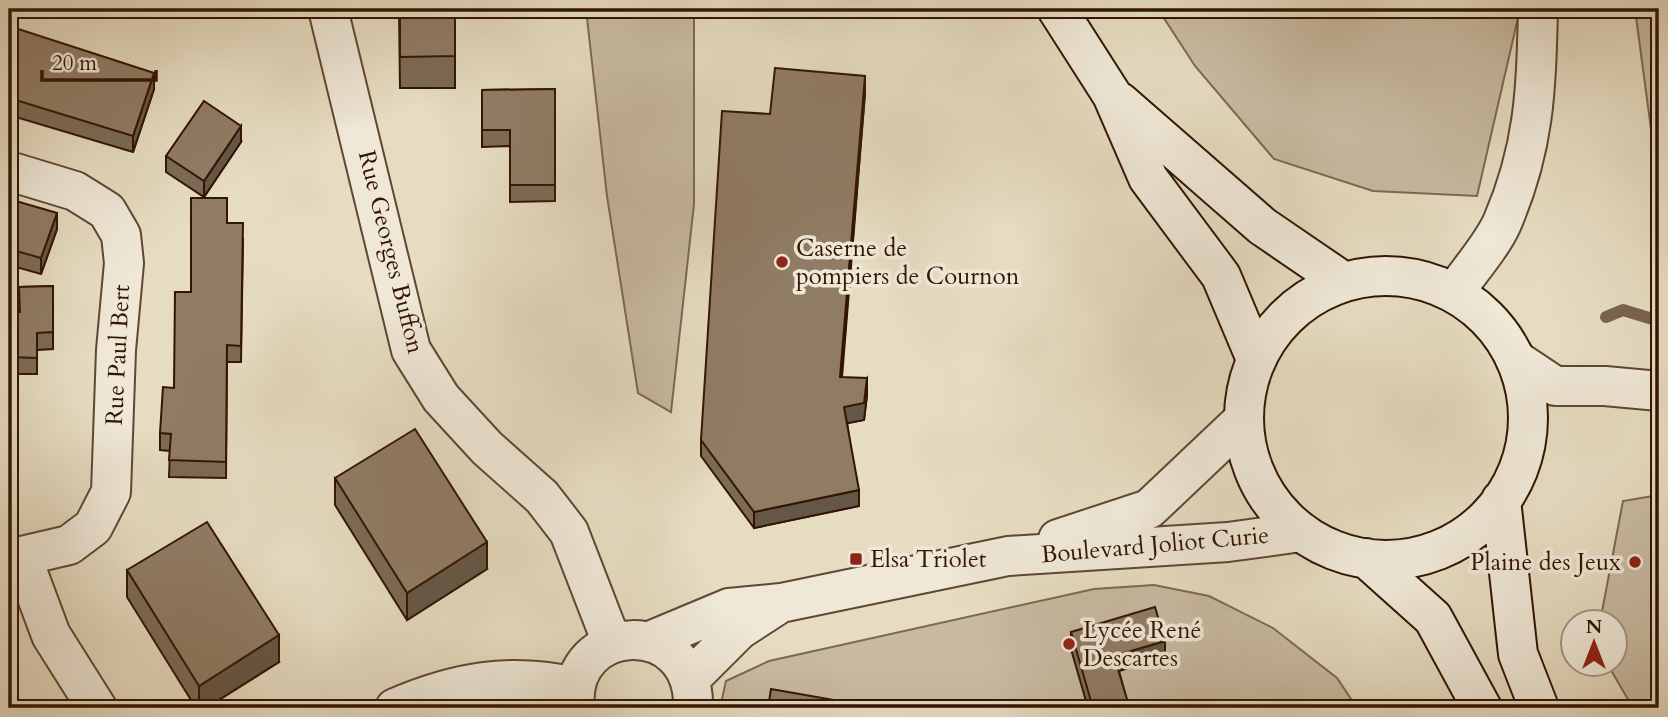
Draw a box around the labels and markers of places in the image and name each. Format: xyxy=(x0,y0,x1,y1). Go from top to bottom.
place label: Caserne de pompiers de Cournon xyxy=(796,232,1020,293)
marker: Caserne de pompiers de Cournon xyxy=(774,254,790,270)
place label: Elsa Triolet xyxy=(870,543,987,576)
place label: Plaine des Jeux xyxy=(1470,546,1621,579)
marker: Elsa Triolet xyxy=(848,551,864,567)
marker: Plaine des Jeux xyxy=(1627,554,1643,570)
place label: Lycée René Descartes xyxy=(1083,614,1201,675)
marker: Lycée René Descartes xyxy=(1061,636,1077,652)

